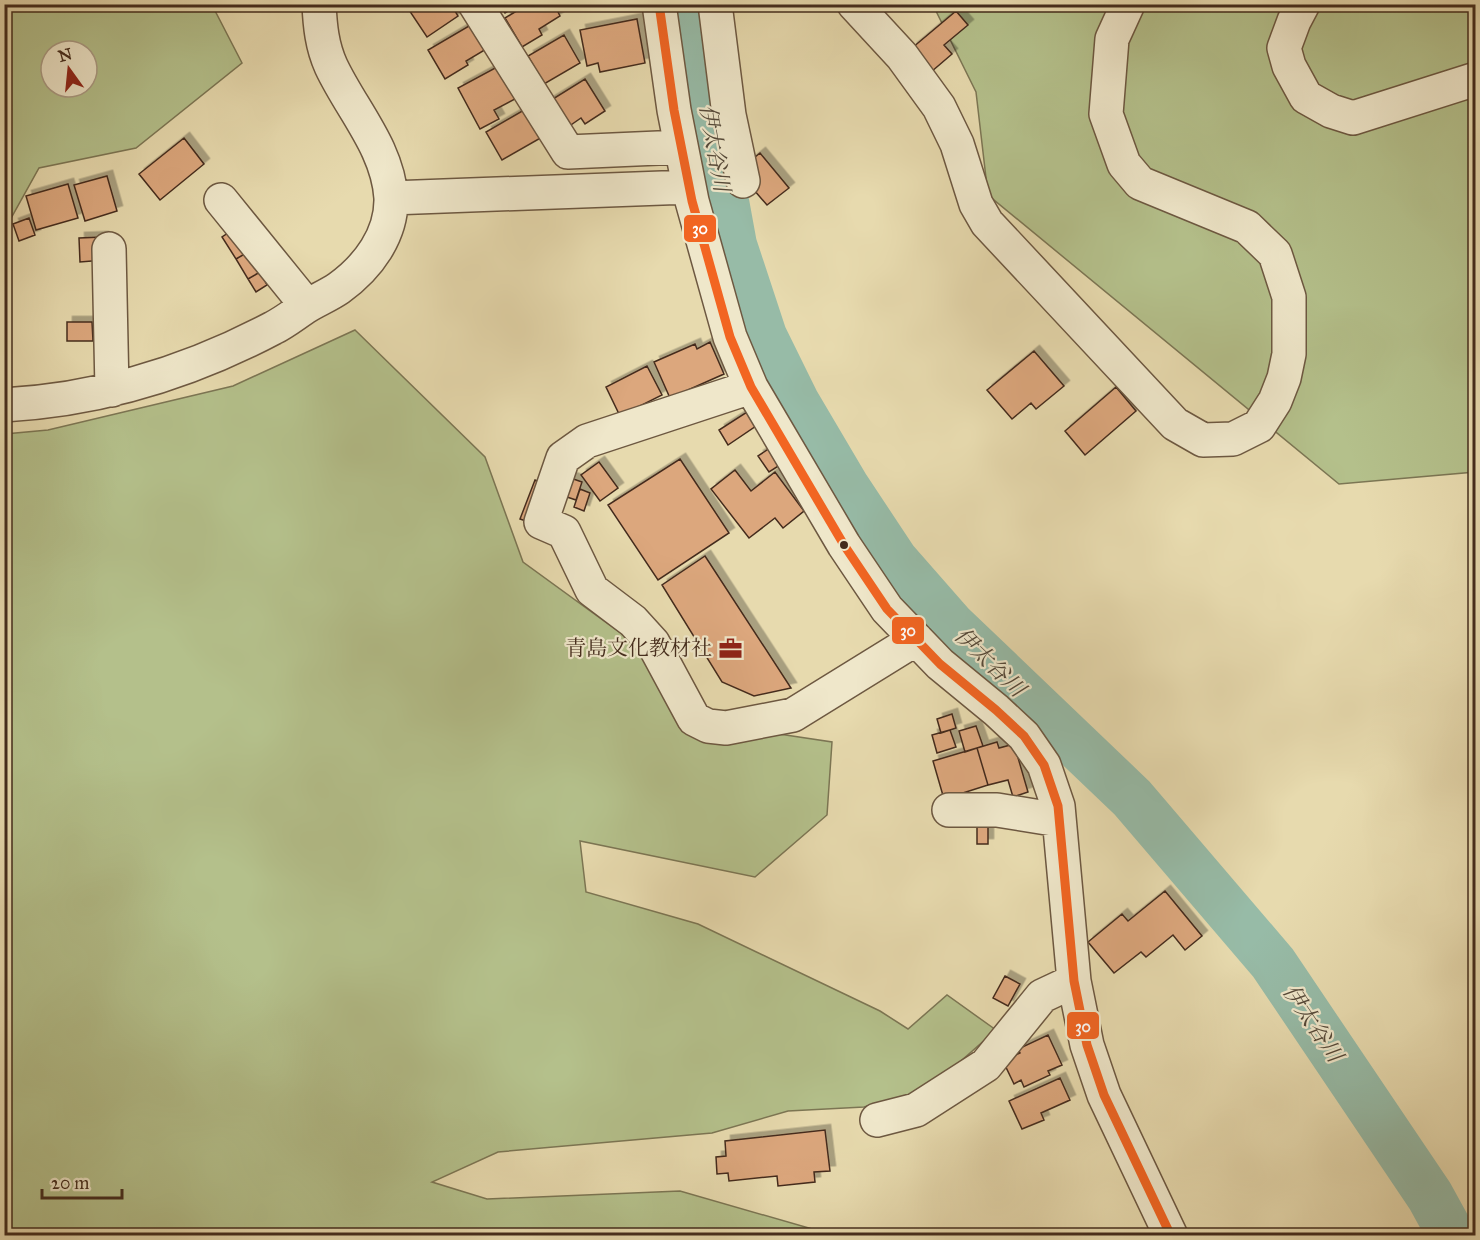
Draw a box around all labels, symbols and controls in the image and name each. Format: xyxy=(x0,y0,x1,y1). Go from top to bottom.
north arrow xyxy=(39,39,99,99)
text: N xyxy=(56,44,75,66)
water label: 伊太谷川 xyxy=(694,102,736,196)
line badge: 30 xyxy=(683,214,717,243)
text: 30 xyxy=(692,219,708,239)
unlabelled marker xyxy=(838,539,850,551)
line badge: 30 xyxy=(891,616,925,645)
text: 30 xyxy=(900,621,916,641)
water label: 伊太谷川 xyxy=(949,622,1032,704)
place label: 青島文化教材社 xyxy=(565,635,712,661)
office icon: 青島文化教材社 xyxy=(717,635,743,661)
water label: 伊太谷川 xyxy=(1277,979,1350,1069)
line badge: 30 xyxy=(1066,1011,1100,1040)
text: 30 xyxy=(1075,1017,1091,1037)
scale bar xyxy=(42,1162,122,1200)
text: 20 m xyxy=(51,1172,89,1194)

